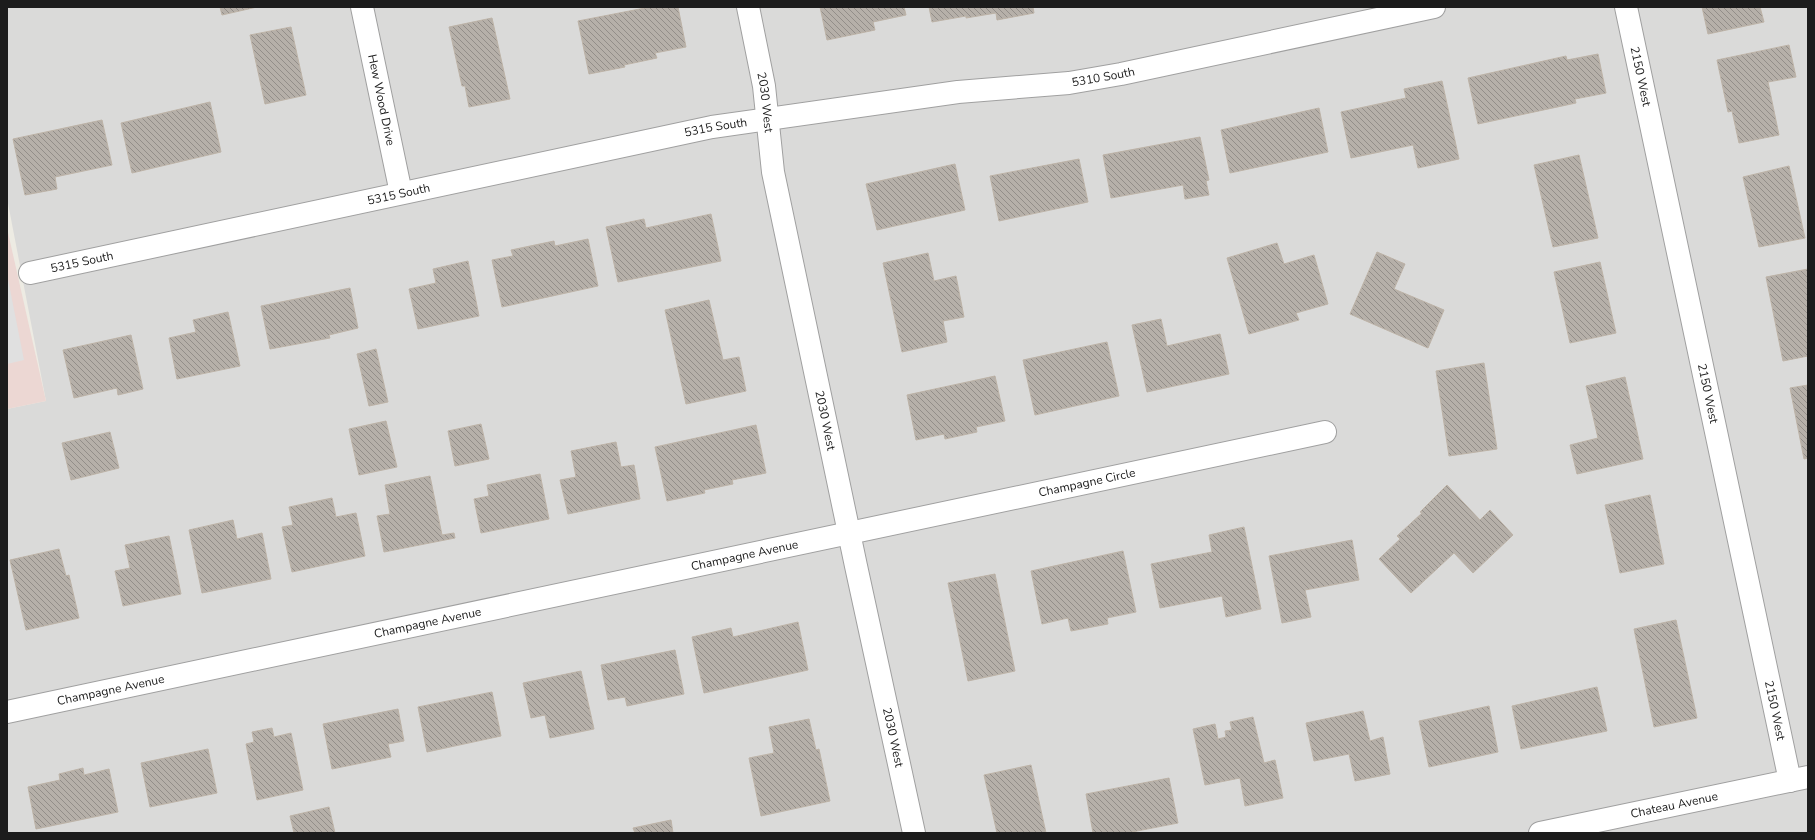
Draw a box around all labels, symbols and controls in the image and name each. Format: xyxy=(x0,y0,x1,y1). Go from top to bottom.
street label: 2150 West xyxy=(1627,45,1655,109)
street label: Hew Wood Drive xyxy=(364,53,399,147)
street label: 5310 South xyxy=(1070,63,1136,90)
street label: 2030 West xyxy=(753,71,777,134)
street label: 5315 South xyxy=(683,114,748,141)
street label: 5315 South xyxy=(366,180,431,209)
street label: 5315 South xyxy=(49,247,115,276)
street label: 2150 West xyxy=(1694,362,1722,426)
street label: 2030 West xyxy=(811,389,840,453)
street label: Champagne Circle xyxy=(1037,464,1137,501)
street label: Champagne Avenue xyxy=(689,536,800,574)
street label: Champagne Avenue xyxy=(373,603,483,642)
street label: Champagne Avenue xyxy=(56,671,166,709)
street label: 2150 West xyxy=(1761,679,1789,743)
street label: 2030 West xyxy=(879,706,908,769)
street label: Chateau Avenue xyxy=(1629,788,1719,822)

